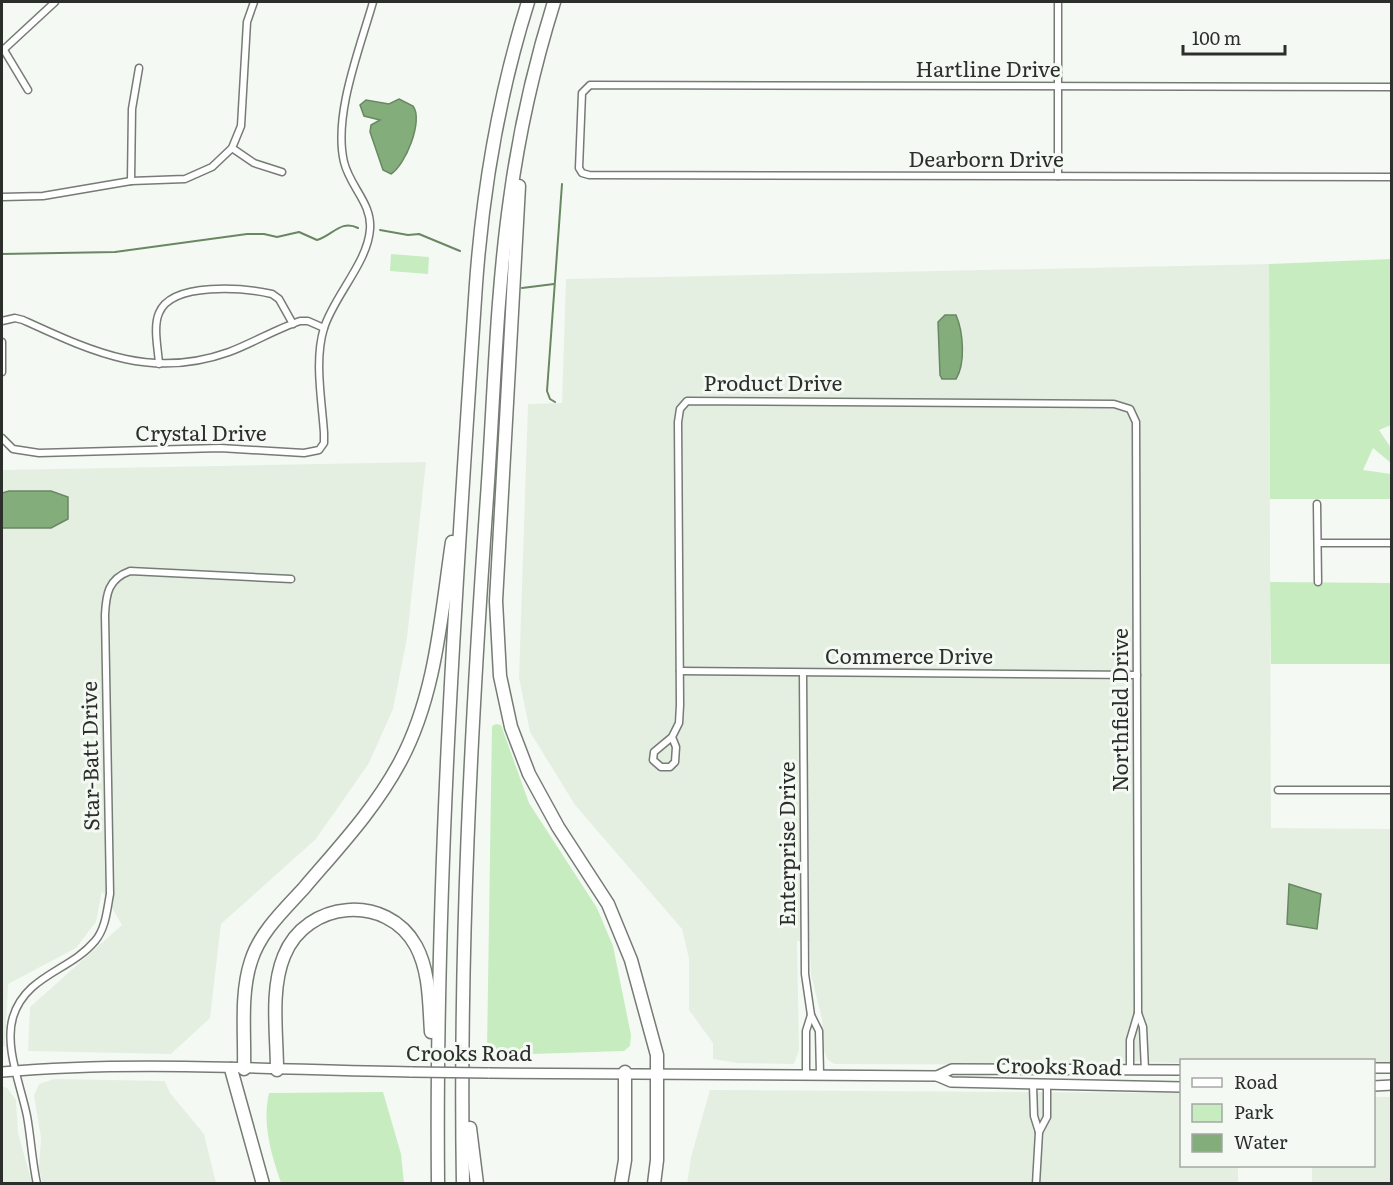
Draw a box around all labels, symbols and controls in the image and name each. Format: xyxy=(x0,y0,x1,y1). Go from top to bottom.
scale bar xyxy=(1183,18,1285,56)
text: 100 m xyxy=(1192,24,1241,51)
street label: Hartline Drive xyxy=(915,52,1061,83)
street label: Dearborn Drive xyxy=(908,142,1064,173)
street label: Product Drive xyxy=(704,366,843,397)
street label: Crystal Drive xyxy=(135,416,267,447)
street label: Northfield Drive xyxy=(1103,628,1134,792)
street label: Commerce Drive xyxy=(825,639,993,670)
street label: Star-Batt Drive xyxy=(72,681,105,831)
street label: Enterprise Drive xyxy=(770,761,801,927)
street label: Crooks Road xyxy=(406,1036,532,1067)
street label: Crooks Road xyxy=(996,1048,1123,1081)
legend xyxy=(1180,1059,1375,1167)
text: Road xyxy=(1234,1068,1278,1095)
text: Park xyxy=(1234,1098,1275,1125)
text: Water xyxy=(1234,1128,1288,1155)

